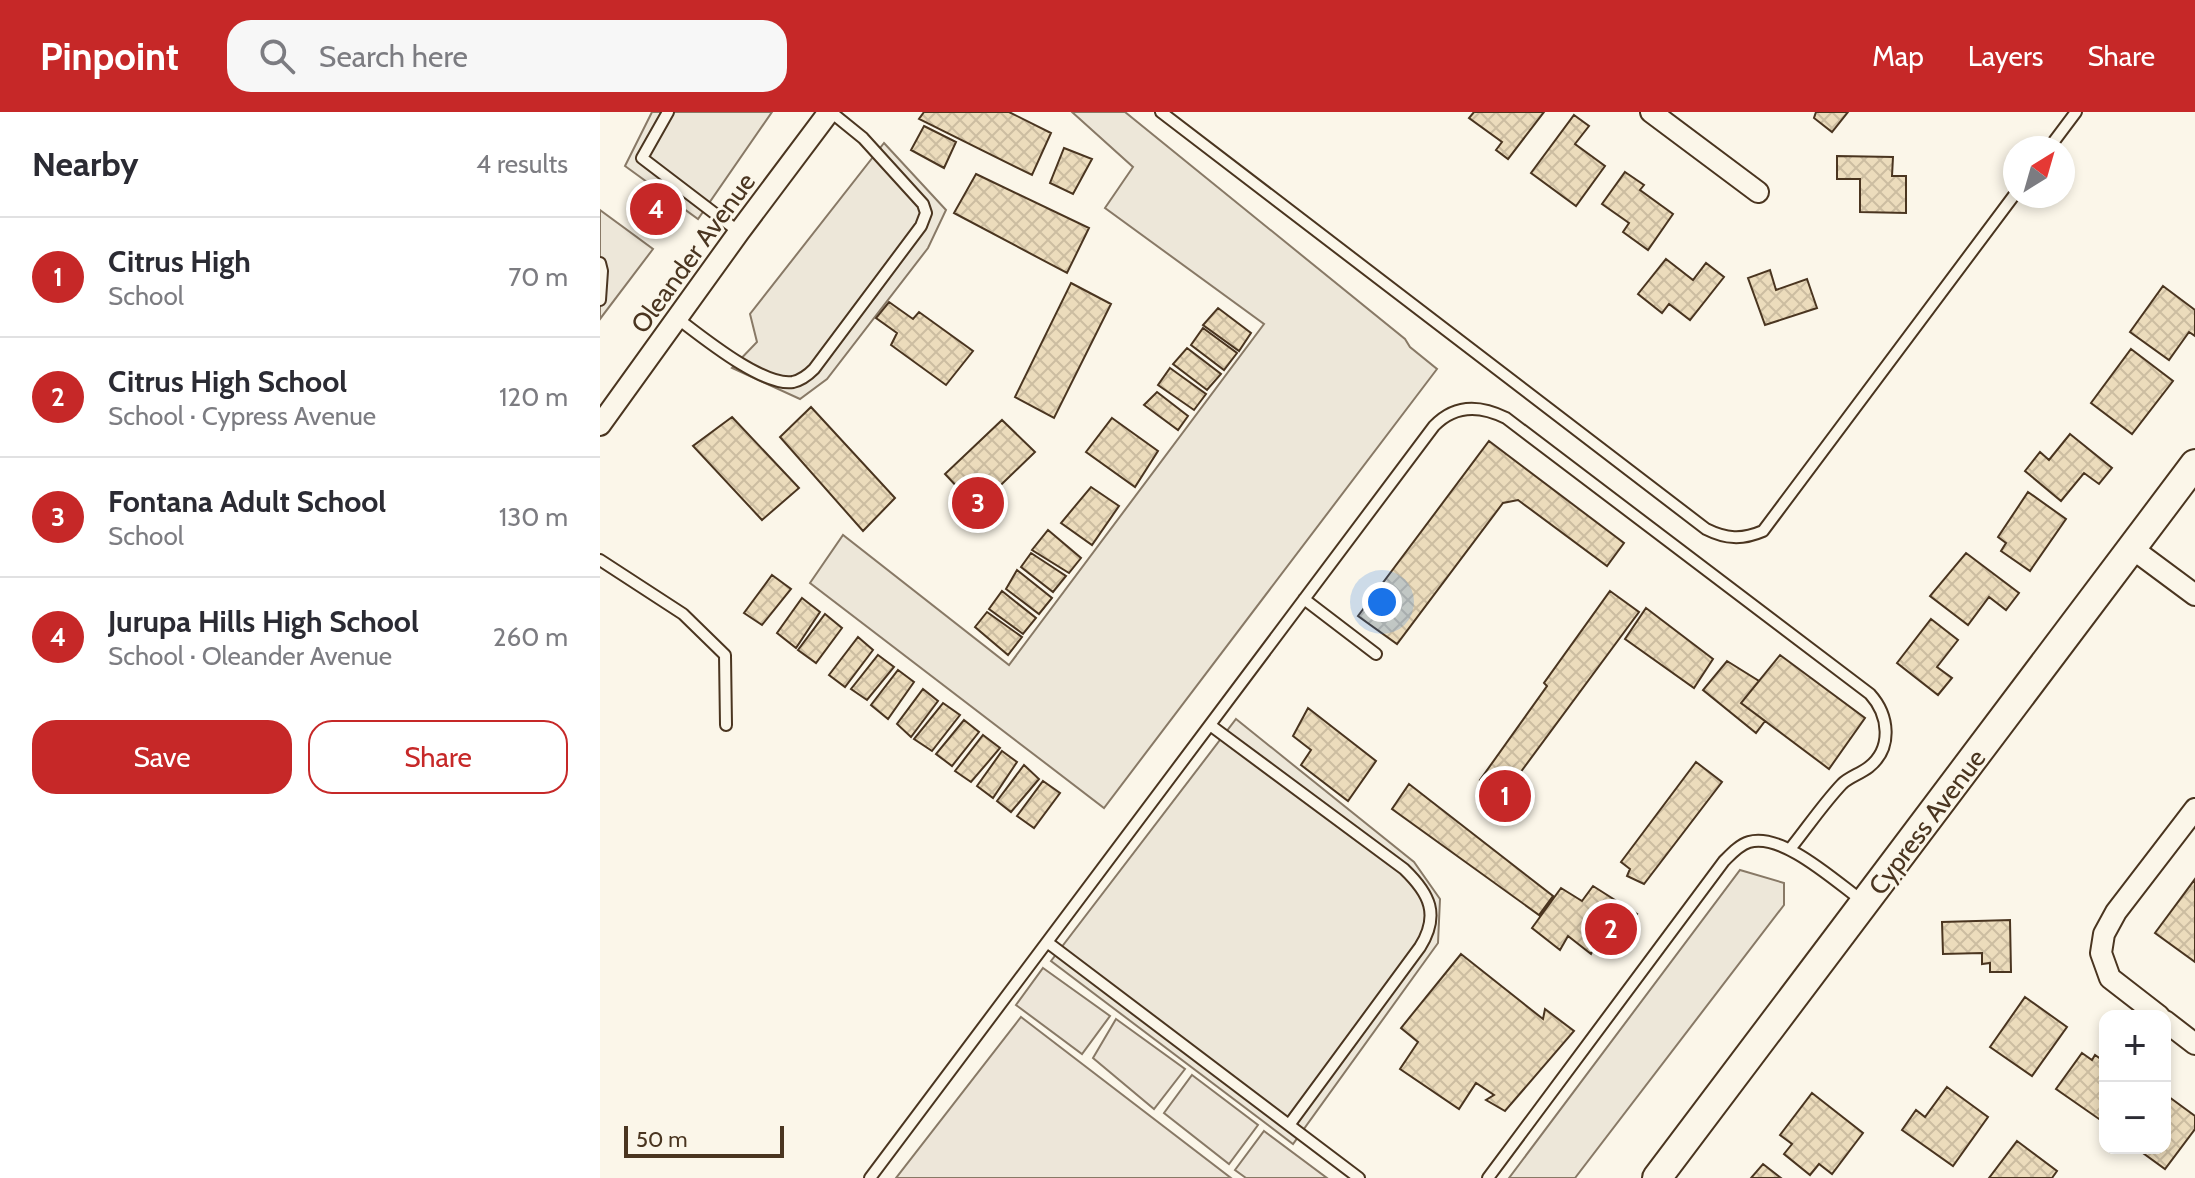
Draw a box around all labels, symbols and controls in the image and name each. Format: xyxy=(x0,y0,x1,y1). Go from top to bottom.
search box xyxy=(227,20,787,92)
text: Pinpoint xyxy=(40,33,179,80)
icon: search xyxy=(255,34,299,78)
text: Search here xyxy=(319,38,468,75)
text: Map xyxy=(1872,39,1924,73)
text: Layers xyxy=(1968,39,2043,73)
text: Share xyxy=(2087,39,2155,73)
north arrow xyxy=(2003,136,2075,208)
text: Nearby xyxy=(32,143,139,185)
text: 4 results xyxy=(476,148,568,180)
street label: Oleander Avenue xyxy=(624,167,762,339)
pin: 4 xyxy=(630,179,682,239)
text: Citrus High xyxy=(108,243,251,280)
text: 1 xyxy=(53,261,63,293)
text: 70 m xyxy=(508,261,568,293)
text: School xyxy=(108,280,184,312)
text: Citrus High School xyxy=(108,363,347,400)
text: 2 xyxy=(51,381,65,413)
text: 120 m xyxy=(499,381,568,413)
text: School · Cypress Avenue xyxy=(108,400,376,432)
pin: 3 xyxy=(952,473,1004,533)
text: Fontana Adult School xyxy=(108,483,386,520)
text: 3 xyxy=(51,501,65,533)
text: 130 m xyxy=(499,501,568,533)
text: School xyxy=(108,520,184,552)
your location xyxy=(1362,582,1402,622)
text: Jurupa Hills High School xyxy=(108,603,419,640)
text: 4 xyxy=(50,621,66,653)
text: 260 m xyxy=(493,621,568,653)
text: School · Oleander Avenue xyxy=(108,640,392,672)
button: Save xyxy=(32,720,292,794)
button: Share xyxy=(308,720,568,794)
street label: Cypress Avenue xyxy=(1862,743,1992,901)
pin: 1 xyxy=(1479,766,1531,826)
pin: 2 xyxy=(1585,899,1637,959)
map controls xyxy=(2099,1010,2171,1154)
button: + xyxy=(2099,1010,2171,1082)
button: − xyxy=(2099,1082,2171,1154)
scale bar xyxy=(624,1122,784,1158)
text: 50 m xyxy=(636,1126,688,1153)

